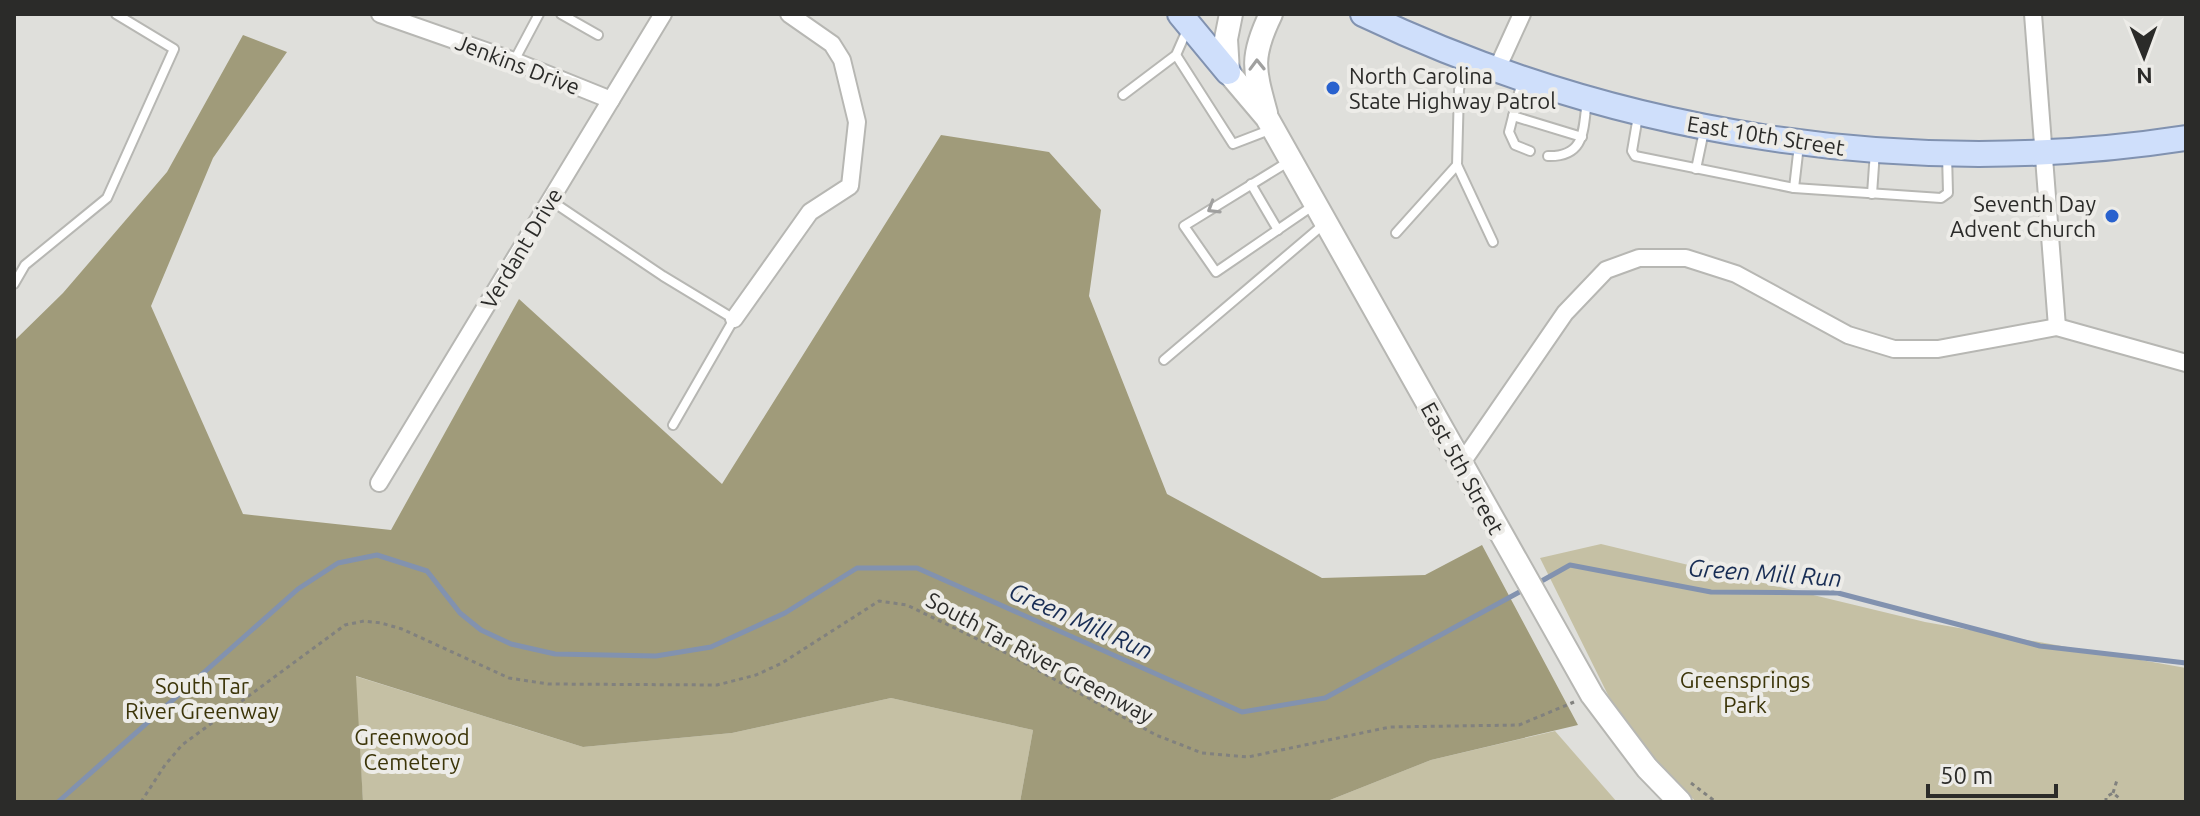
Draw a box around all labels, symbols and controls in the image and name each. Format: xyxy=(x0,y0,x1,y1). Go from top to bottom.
north arrow xyxy=(2104,16,2184,96)
street label: Jenkins Drive xyxy=(452,29,584,99)
one-way arrow xyxy=(1248,59,1266,71)
place label: North Carolina State Highway Patrol xyxy=(1349,63,1556,113)
text: N xyxy=(2136,64,2153,89)
marker: North Carolina State Highway Patrol xyxy=(1324,79,1342,97)
street label: East 10th Street xyxy=(1685,110,1847,160)
street label: Verdant Drive xyxy=(475,183,567,313)
place label: Seventh Day Advent Church xyxy=(1950,191,2096,241)
one-way arrow xyxy=(1207,198,1222,214)
marker: Seventh Day Advent Church xyxy=(2103,207,2121,225)
street label: East 5th Street xyxy=(1416,398,1510,539)
water label: Green Mill Run xyxy=(1687,554,1843,592)
water label: Green Mill Run xyxy=(1005,577,1157,665)
street label: South Tar River Greenway xyxy=(922,587,1158,728)
park label: Greensprings Park xyxy=(1680,667,1810,717)
park label: South Tar River Greenway xyxy=(125,673,279,723)
park label: Greenwood Cemetery xyxy=(354,724,470,774)
scale bar xyxy=(1928,748,2056,798)
text: 50 m xyxy=(1940,762,1993,789)

